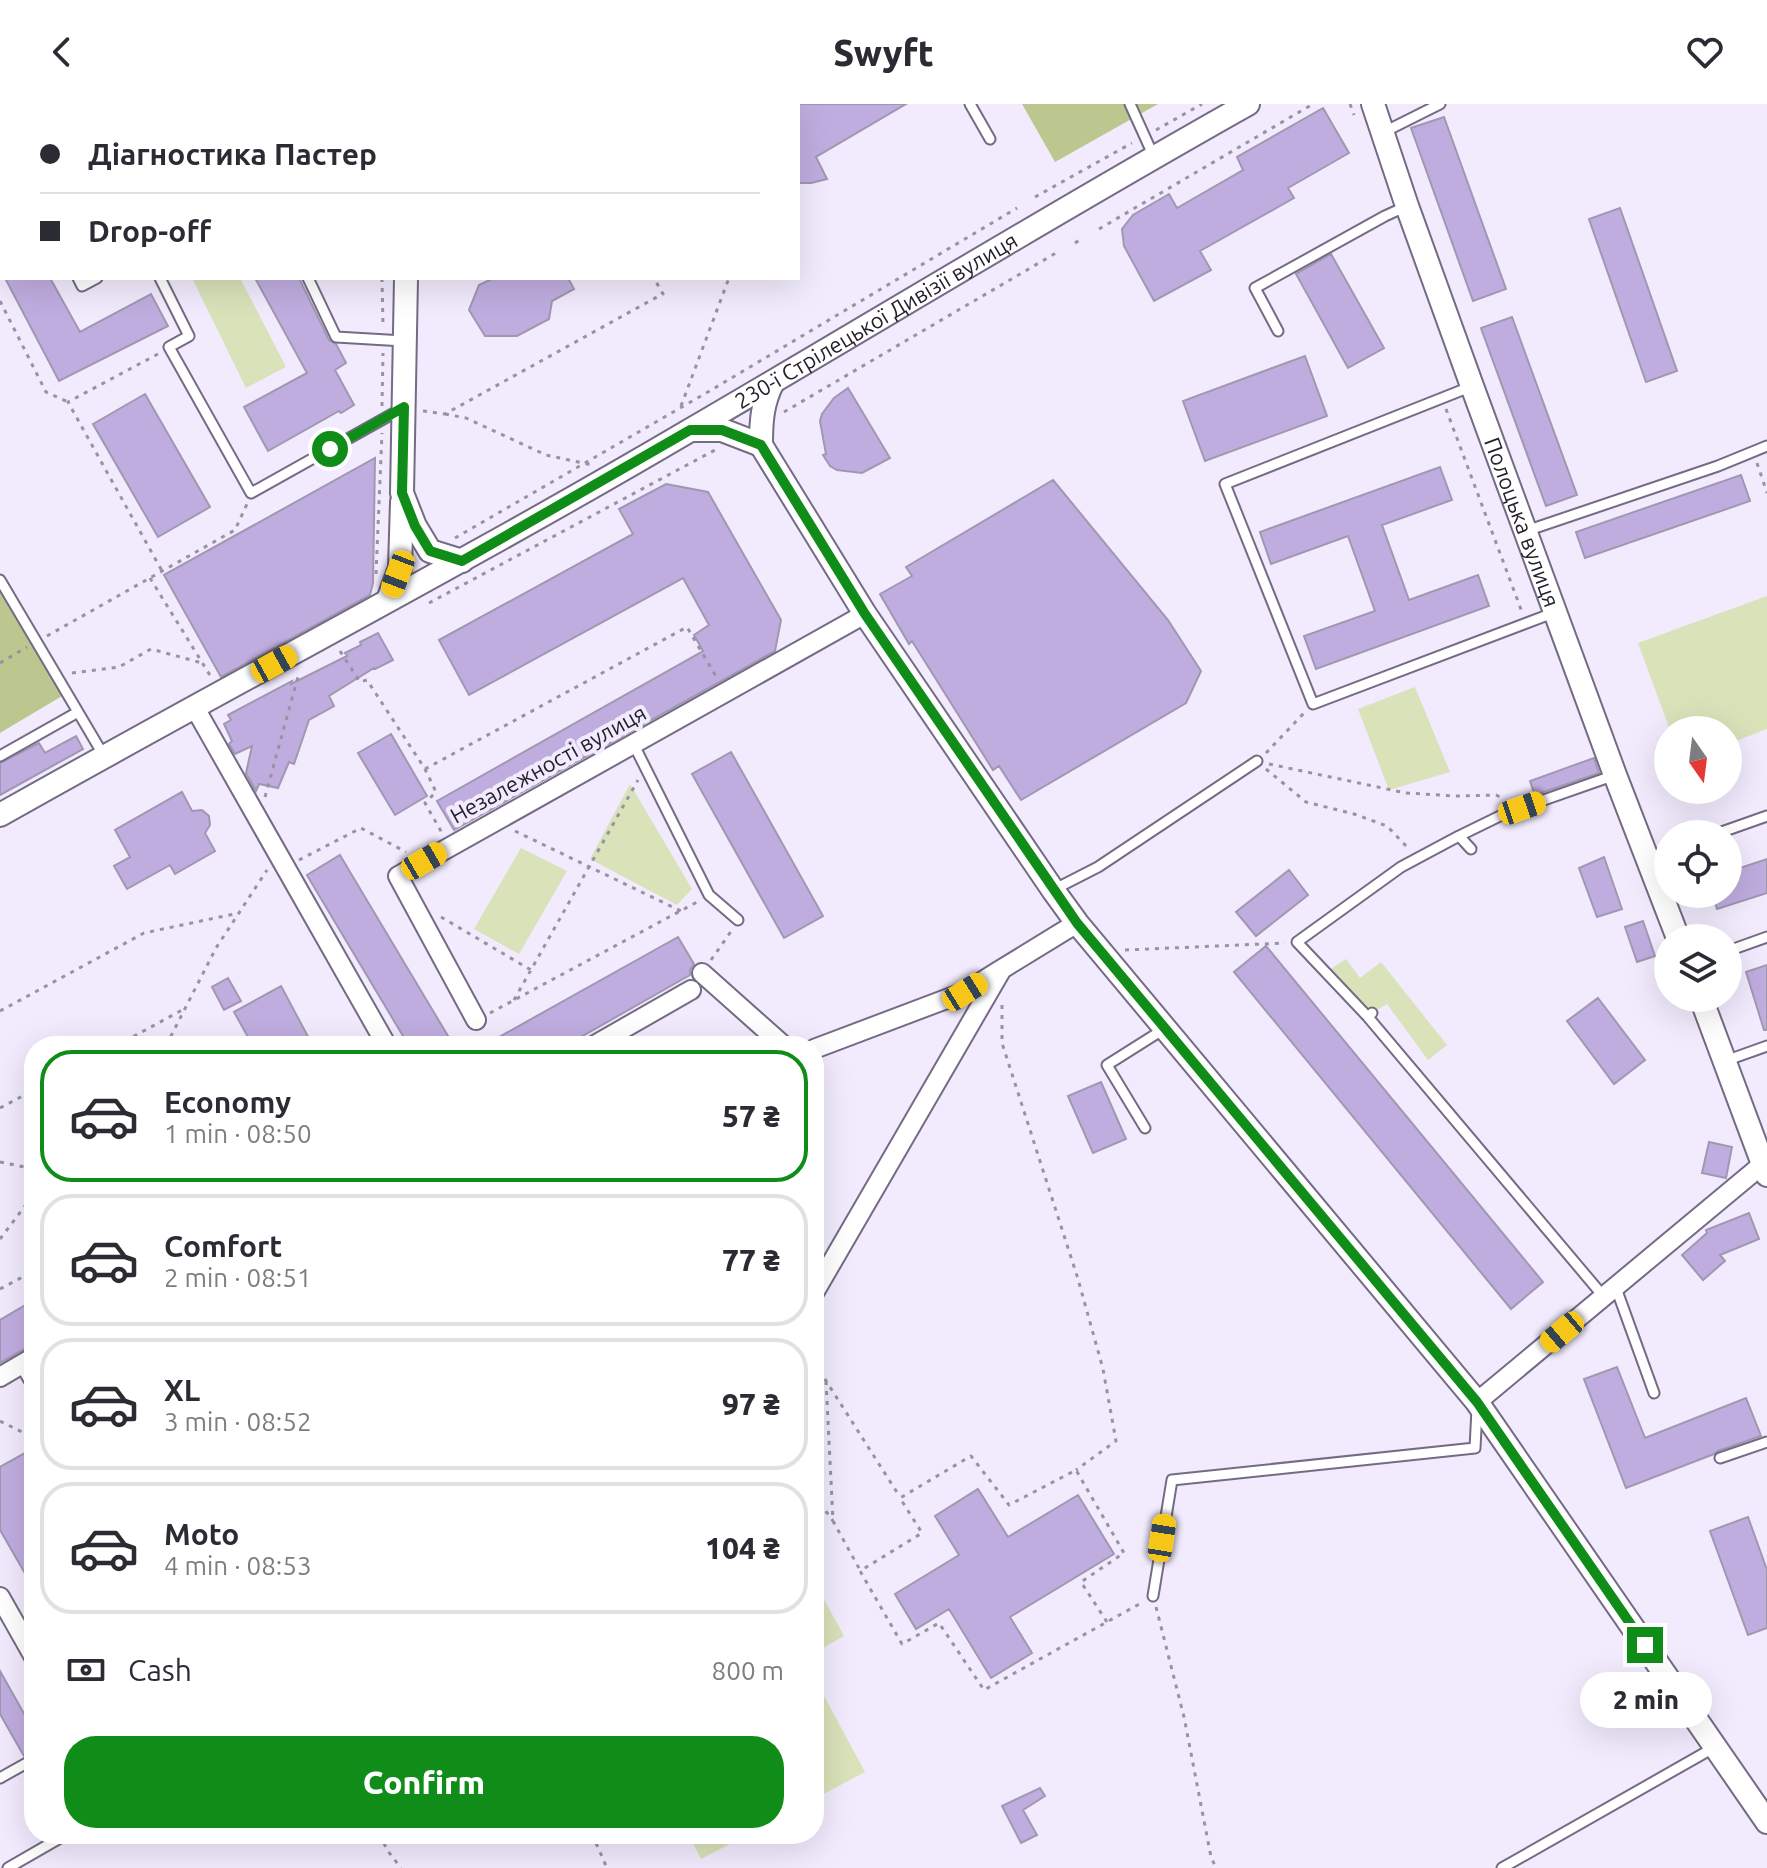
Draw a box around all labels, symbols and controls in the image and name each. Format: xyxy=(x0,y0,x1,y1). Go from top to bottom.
icon: back xyxy=(40,30,84,74)
icon: heart xyxy=(1683,30,1727,74)
text: Swyft xyxy=(833,32,934,73)
text: Діагностика Пастер xyxy=(88,137,377,171)
text: Drop-off xyxy=(88,214,211,248)
street label: 230-ї Стрілецької Дивізії вулиця xyxy=(730,227,1021,413)
route start xyxy=(312,431,348,467)
street label: Полоцька вулиця xyxy=(1480,434,1565,610)
car xyxy=(378,547,418,601)
car xyxy=(247,642,301,686)
street label: Незалежності вулиця xyxy=(446,699,650,828)
north arrow xyxy=(1654,716,1742,804)
map controls xyxy=(1654,716,1742,1012)
car xyxy=(1495,789,1549,827)
button: locate xyxy=(1654,820,1742,908)
car xyxy=(397,839,451,883)
button: layers xyxy=(1654,924,1742,1012)
car xyxy=(938,969,992,1015)
icon: car xyxy=(68,1080,140,1152)
text: Economy xyxy=(164,1085,291,1119)
text: 57 ₴ xyxy=(722,1099,780,1133)
text: 1 min · 08:50 xyxy=(164,1119,312,1148)
icon: car xyxy=(68,1224,140,1296)
text: Comfort xyxy=(164,1229,282,1263)
text: 77 ₴ xyxy=(722,1243,780,1277)
text: 2 min · 08:51 xyxy=(164,1263,312,1292)
car xyxy=(1536,1307,1588,1357)
icon: car xyxy=(68,1368,140,1440)
text: XL xyxy=(164,1373,200,1407)
text: 97 ₴ xyxy=(722,1387,780,1421)
text: 3 min · 08:52 xyxy=(164,1407,312,1436)
icon: car xyxy=(68,1512,140,1584)
car xyxy=(1146,1512,1178,1564)
text: Moto xyxy=(164,1517,239,1551)
text: 104 ₴ xyxy=(705,1531,780,1565)
text: 4 min · 08:53 xyxy=(164,1551,312,1580)
route end xyxy=(1627,1627,1663,1663)
icon: cash xyxy=(64,1648,108,1692)
text: Cash xyxy=(128,1653,192,1687)
text: 800 m xyxy=(712,1656,784,1685)
callout: 2 min xyxy=(1579,1673,1711,1729)
text: 2 min xyxy=(1613,1685,1679,1714)
button: Confirm xyxy=(64,1736,784,1828)

